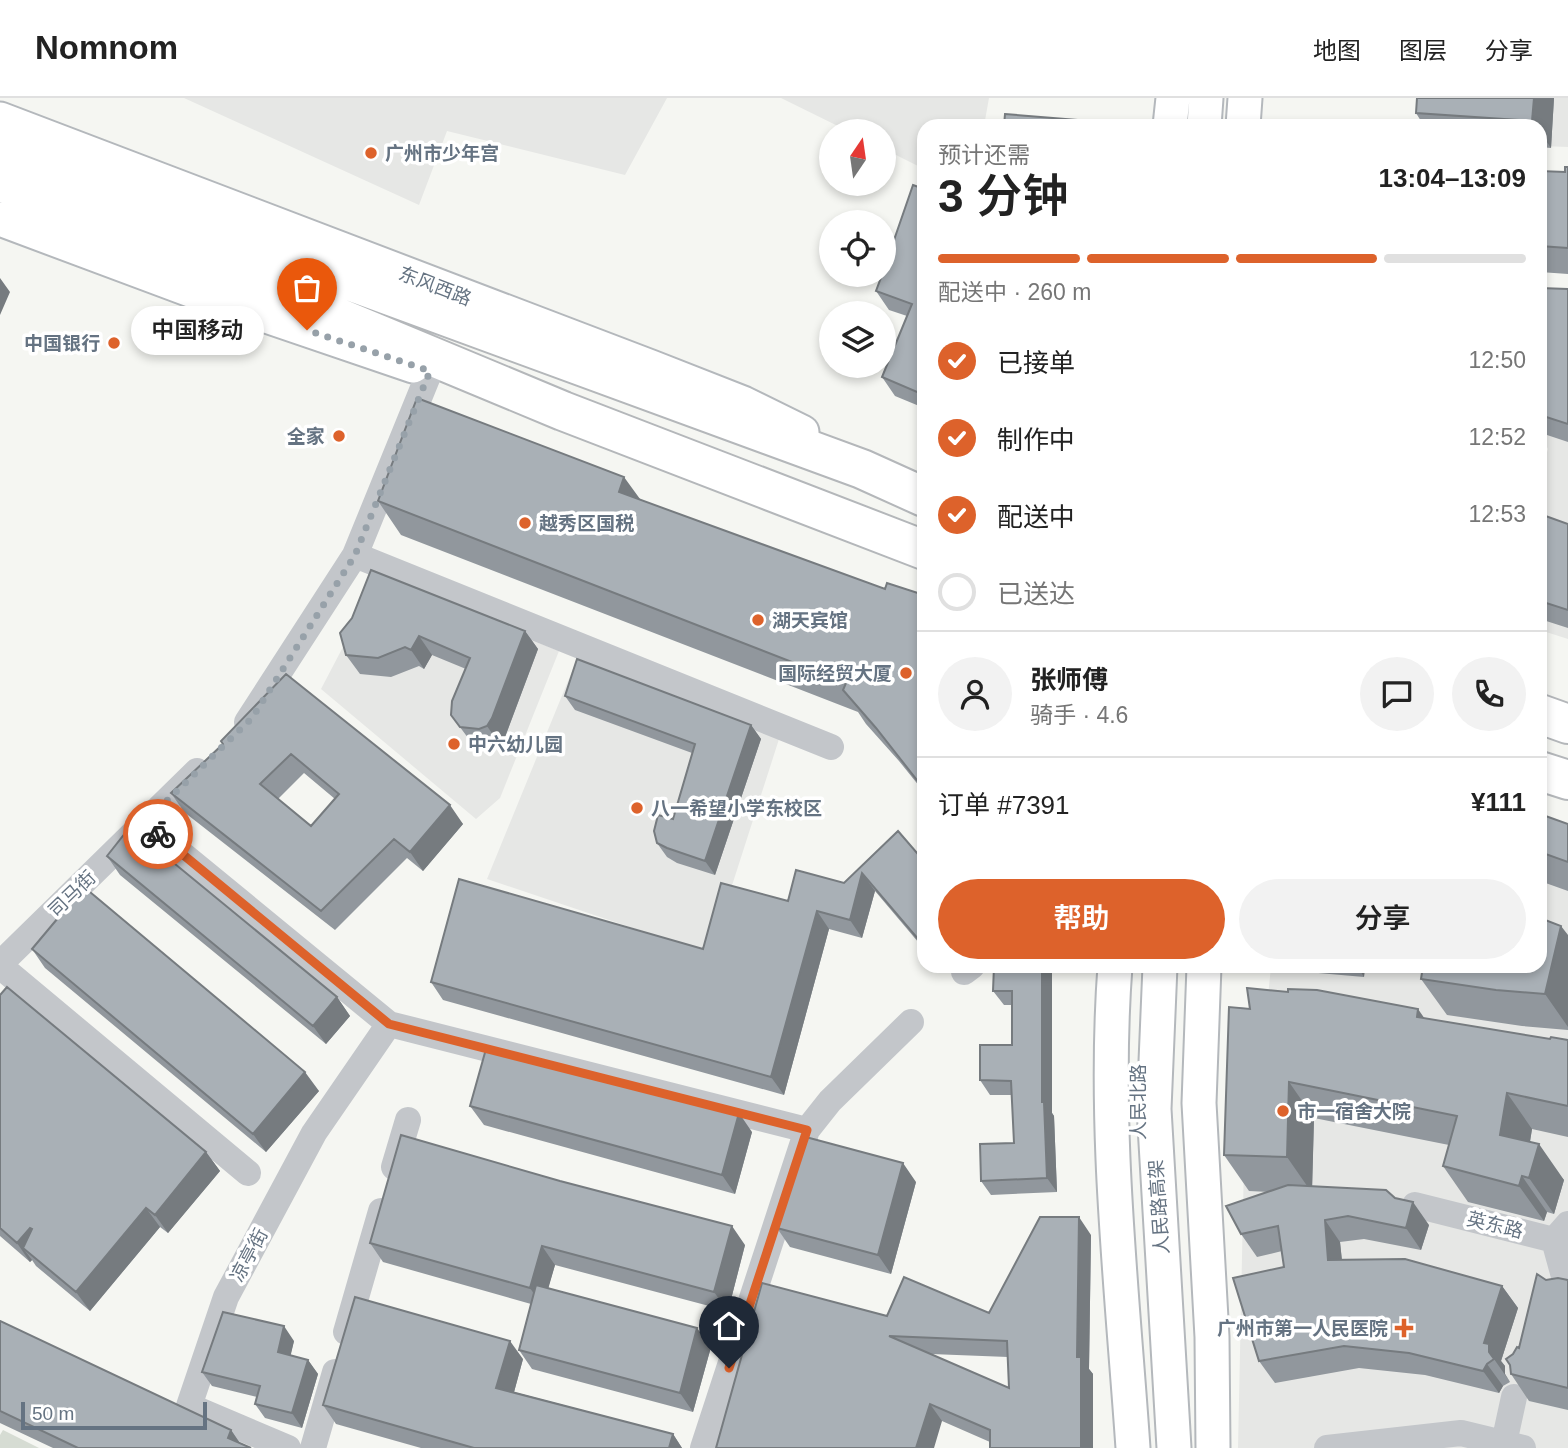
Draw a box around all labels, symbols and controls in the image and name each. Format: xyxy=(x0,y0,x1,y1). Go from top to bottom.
text: Nomnom xyxy=(35,29,178,66)
text: 地图 xyxy=(1313,37,1361,64)
text: 图层 xyxy=(1399,37,1447,64)
text: 分享 xyxy=(1485,37,1533,64)
north arrow xyxy=(819,119,896,196)
map controls xyxy=(819,119,896,378)
text: 预计还需 xyxy=(938,142,1030,168)
place label: 广州市少年宫 xyxy=(385,143,499,164)
marker: 广州市少年宫 xyxy=(363,145,379,161)
text: 13:04–13:09 xyxy=(1379,163,1526,193)
text: 3 分钟 xyxy=(938,170,1068,222)
button: locate xyxy=(819,210,896,287)
pin xyxy=(277,258,337,330)
street label: 东风西路 xyxy=(396,263,474,309)
icon: bag xyxy=(288,269,326,307)
text: 配送中 · 260 m xyxy=(938,279,1091,305)
button: layers xyxy=(819,301,896,378)
callout: 中国移动 xyxy=(132,306,265,354)
text: 中国移动 xyxy=(152,317,244,343)
place label: 中国银行 xyxy=(24,333,100,354)
marker: 中国银行 xyxy=(106,335,122,351)
icon: check xyxy=(938,342,976,380)
text: 12:50 xyxy=(1468,347,1526,373)
text: 已接单 xyxy=(997,348,1075,378)
icon: check xyxy=(938,419,976,457)
text: 12:52 xyxy=(1468,424,1526,450)
text: 制作中 xyxy=(997,425,1075,455)
place label: 全家 xyxy=(287,426,325,447)
marker: 全家 xyxy=(331,428,347,444)
icon: check xyxy=(938,496,976,534)
text: 12:53 xyxy=(1468,501,1526,527)
text: 配送中 xyxy=(997,502,1075,532)
place label: 越秀区国税 xyxy=(539,513,635,534)
marker: 越秀区国税 xyxy=(517,515,533,531)
text: 已送达 xyxy=(997,579,1075,609)
place label: 湖天宾馆 xyxy=(772,610,848,631)
marker: 湖天宾馆 xyxy=(750,612,766,628)
button: person xyxy=(938,657,1012,731)
button: chat xyxy=(1360,657,1434,731)
button: phone xyxy=(1452,657,1526,731)
place label: 国际经贸大厦 xyxy=(778,663,892,684)
marker: 国际经贸大厦 xyxy=(898,665,914,681)
text: 张师傅 xyxy=(1030,665,1108,695)
text: 骑手 · 4.6 xyxy=(1030,702,1128,728)
place label: 中六幼儿园 xyxy=(468,734,563,755)
marker: 中六幼儿园 xyxy=(446,736,462,752)
text: ¥111 xyxy=(1471,787,1526,817)
text: 订单 #7391 xyxy=(938,790,1070,820)
place label: 八一希望小学东校区 xyxy=(651,798,822,819)
courier xyxy=(123,799,193,869)
marker: 八一希望小学东校区 xyxy=(629,800,645,816)
icon: bike xyxy=(139,815,177,853)
street label: 司马街 xyxy=(44,867,100,921)
button: 帮助 xyxy=(938,879,1225,959)
button: 分享 xyxy=(1239,879,1526,959)
street label: 人民北路 xyxy=(1128,1064,1149,1140)
place label: 市一宿舍大院 xyxy=(1297,1101,1411,1122)
marker: 市一宿舍大院 xyxy=(1275,1103,1291,1119)
street label: 人民路高架 xyxy=(1145,1159,1173,1255)
street label: 英东路 xyxy=(1465,1208,1525,1242)
street label: 凉亭街 xyxy=(226,1225,272,1285)
pin xyxy=(699,1296,759,1368)
icon: home xyxy=(710,1307,748,1345)
place label: 广州市第一人民医院 xyxy=(1217,1318,1388,1339)
marker: 广州市第一人民医院 xyxy=(1394,1318,1414,1338)
scale bar xyxy=(21,1399,206,1431)
text: 50 m xyxy=(32,1403,74,1424)

